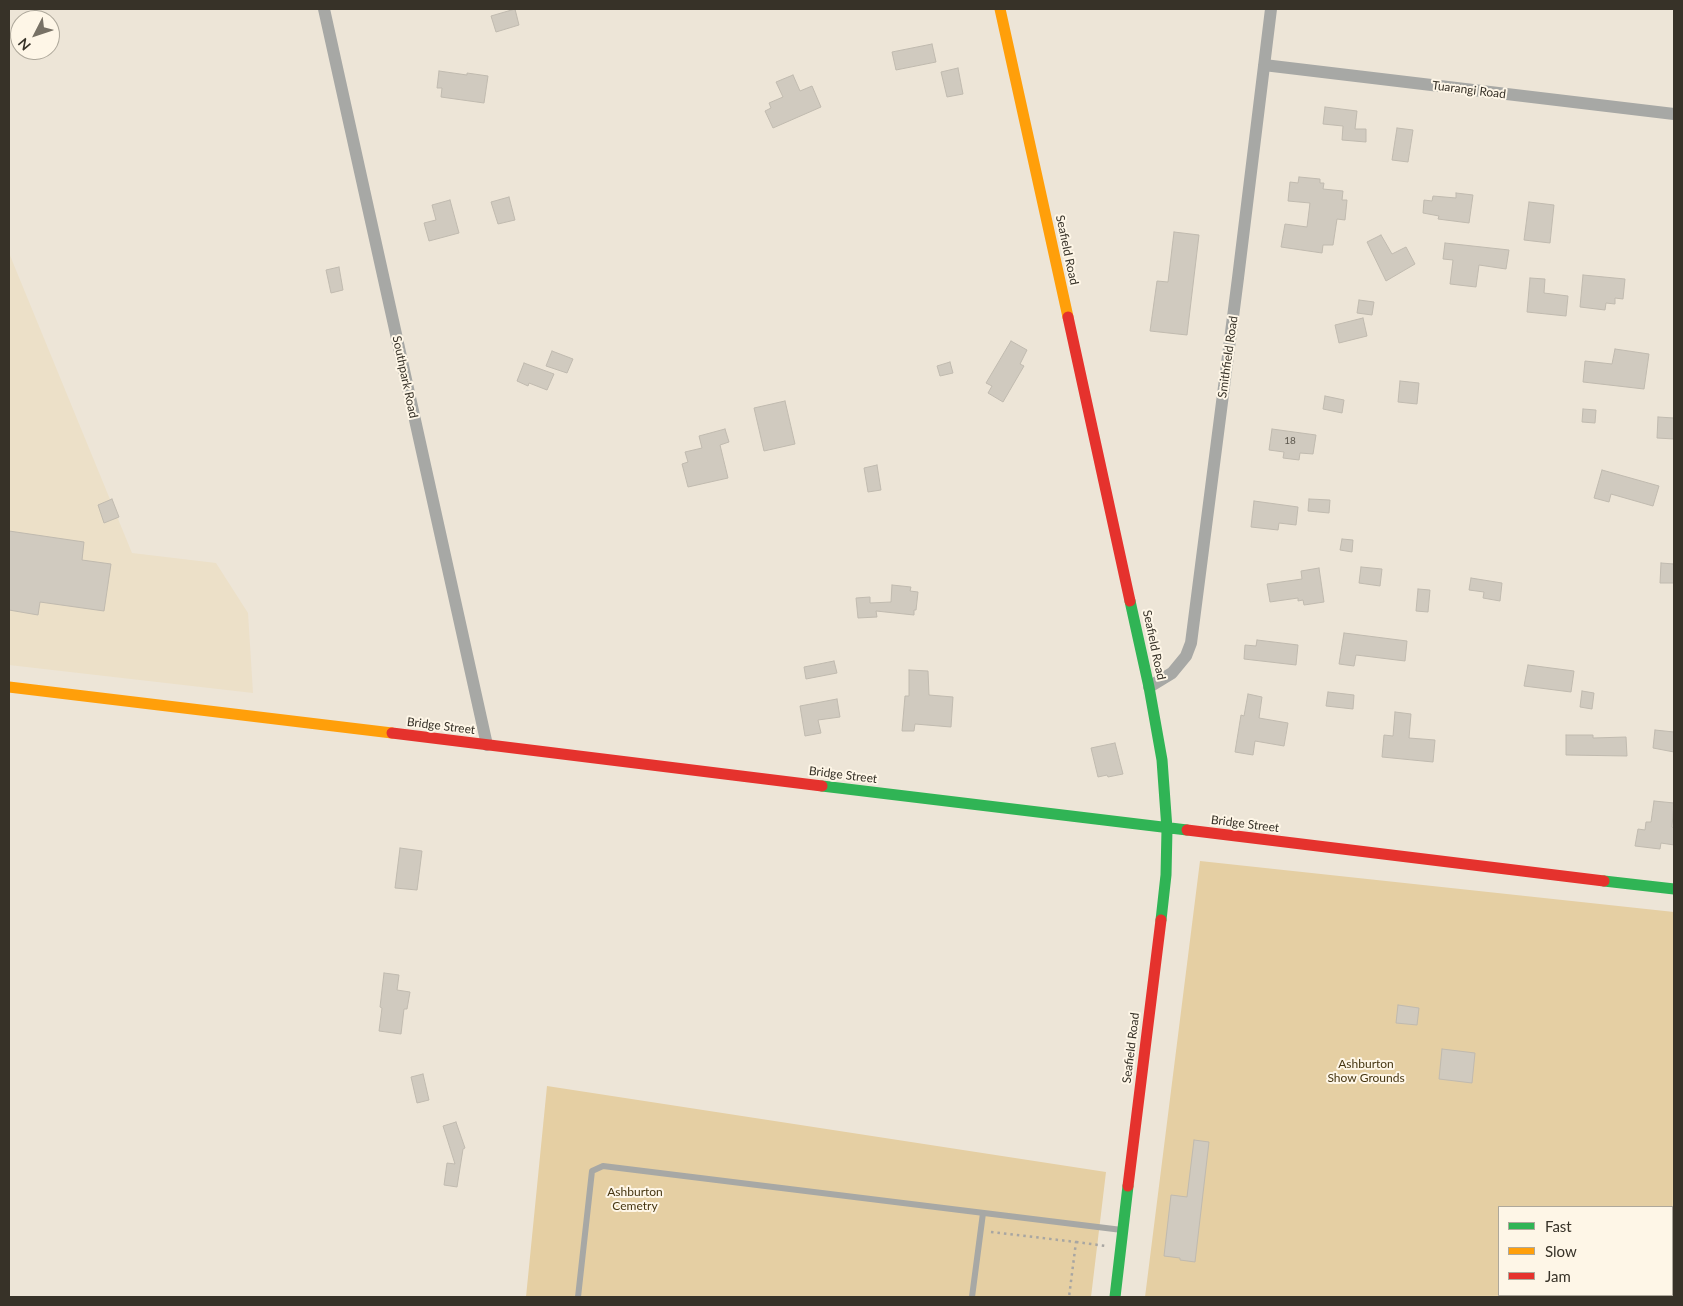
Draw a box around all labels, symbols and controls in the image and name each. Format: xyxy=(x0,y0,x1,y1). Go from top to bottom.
north arrow xyxy=(10,10,60,60)
text: N xyxy=(14,35,34,54)
street label: Tuarangi Road xyxy=(1431,78,1507,102)
street label: Seafield Road xyxy=(1053,214,1081,286)
street label: Smithfield Road xyxy=(1215,315,1241,399)
street label: Southpark Road xyxy=(389,335,421,419)
house number: 18 xyxy=(1284,435,1296,447)
street label: Seafield Road xyxy=(1140,609,1168,681)
street label: Bridge Street xyxy=(406,715,476,737)
street label: Bridge Street xyxy=(808,764,878,786)
street label: Bridge Street xyxy=(1210,813,1280,835)
street label: Seafield Road xyxy=(1120,1012,1142,1084)
park label: Ashburton Show Grounds xyxy=(1327,1057,1405,1085)
park label: Ashburton Cemetry xyxy=(607,1185,663,1213)
legend xyxy=(1498,1206,1673,1296)
text: Fast xyxy=(1545,1217,1572,1235)
text: Slow xyxy=(1545,1242,1577,1260)
text: Jam xyxy=(1545,1267,1571,1285)

